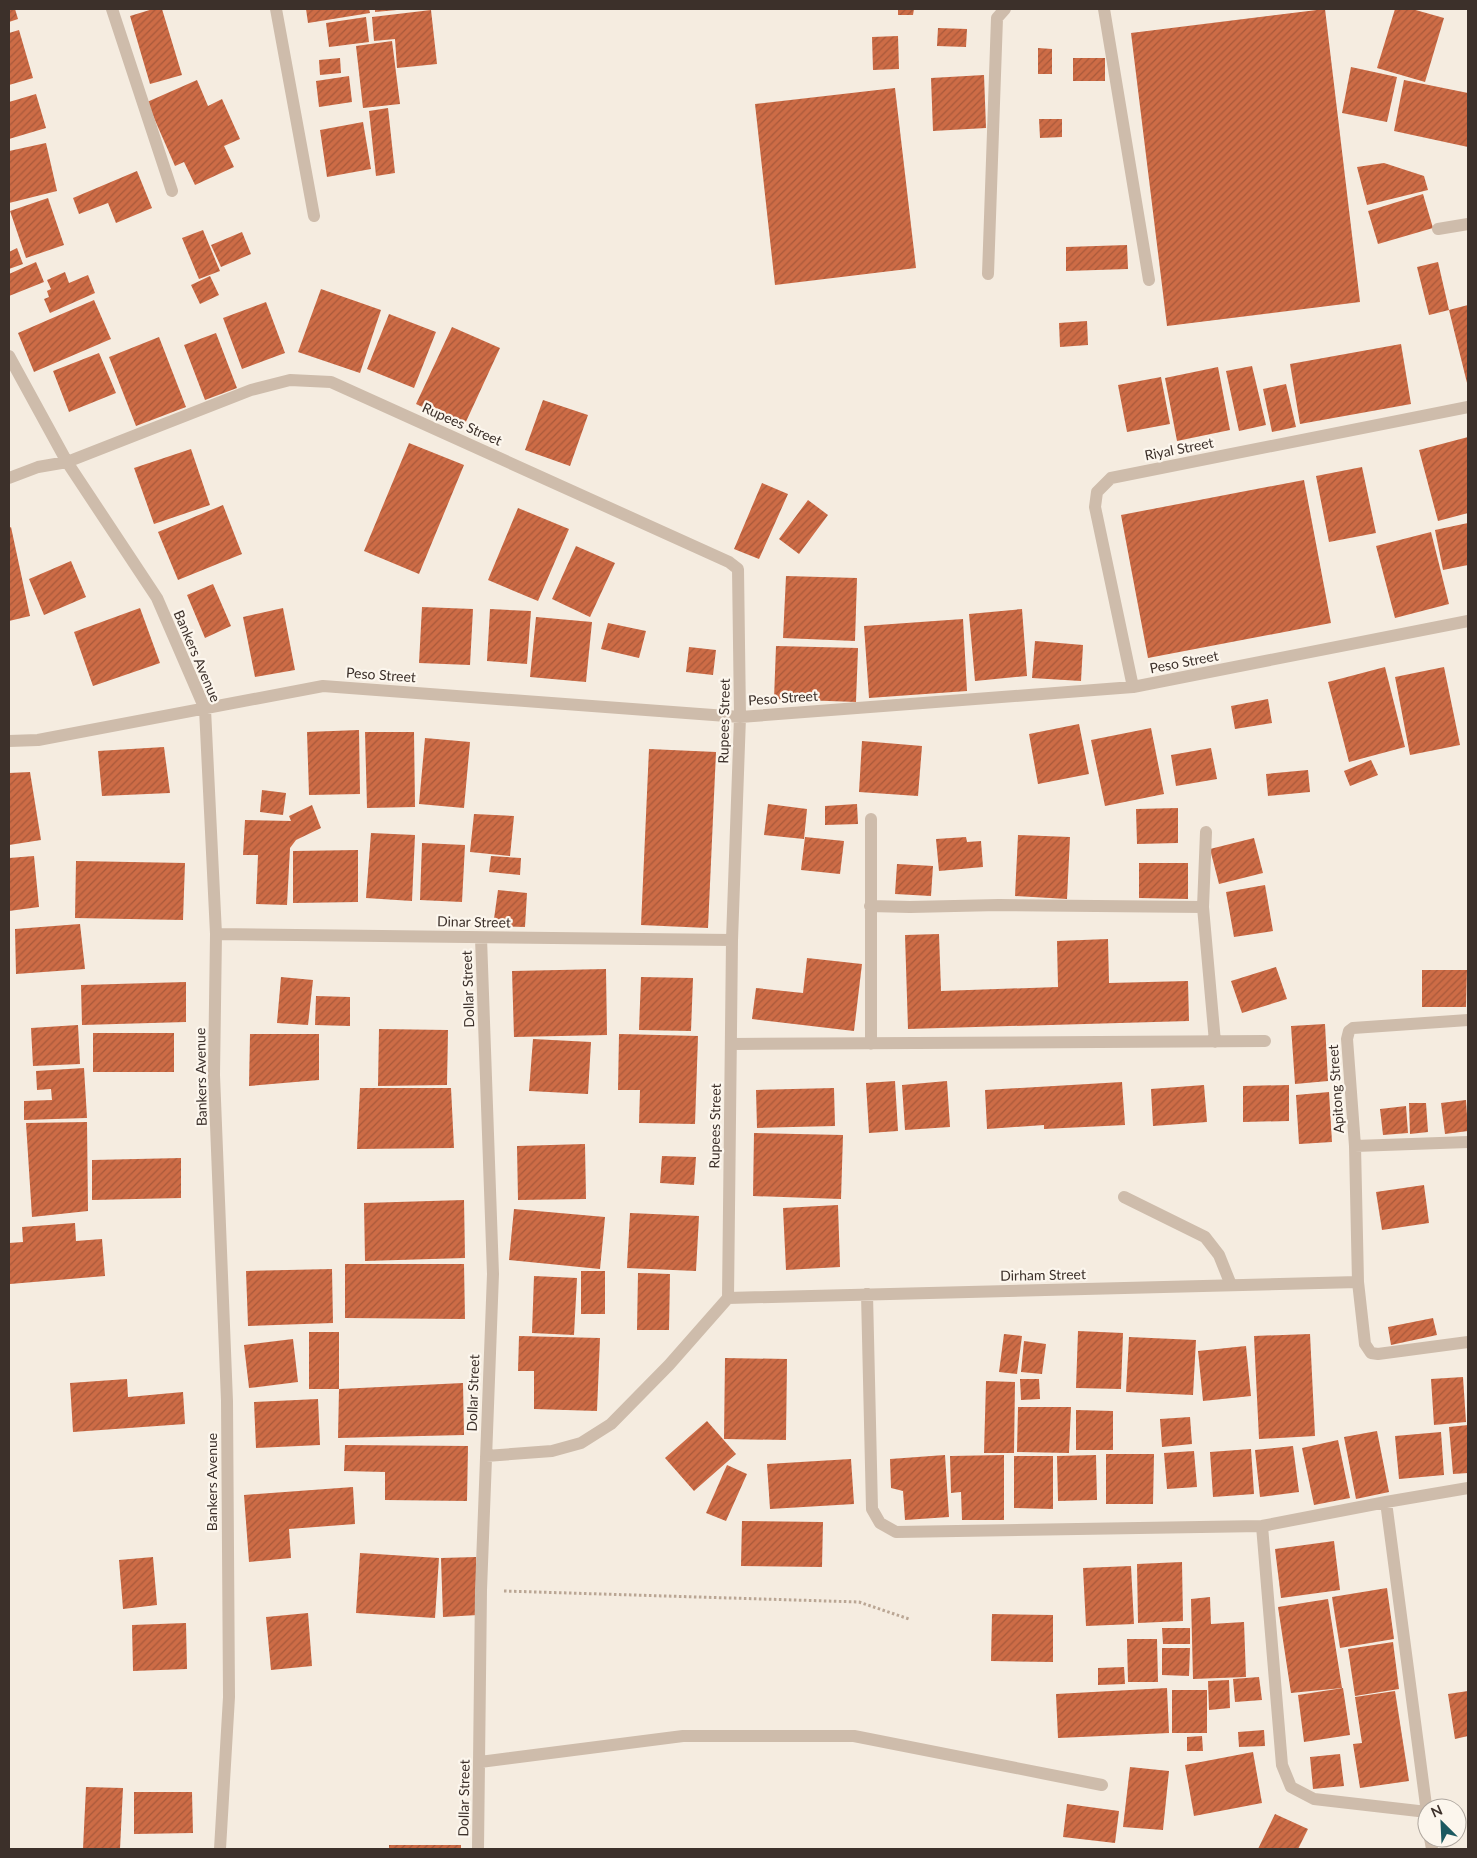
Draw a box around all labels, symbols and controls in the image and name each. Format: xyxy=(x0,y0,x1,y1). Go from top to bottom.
street label: Rupees Street xyxy=(420,398,505,449)
street label: Riyal Street xyxy=(1143,434,1215,464)
street label: Bankers Avenue xyxy=(170,607,225,704)
street label: Peso Street xyxy=(1148,646,1220,677)
street label: Peso Street xyxy=(346,664,416,685)
street label: Rupees Street xyxy=(714,678,733,764)
street label: Peso Street xyxy=(748,687,818,708)
street label: Dinar Street xyxy=(437,912,511,931)
street label: Dollar Street xyxy=(458,950,477,1028)
street label: Bankers Avenue xyxy=(191,1028,210,1126)
street label: Apitong Street xyxy=(1324,1044,1347,1134)
street label: Rupees Street xyxy=(705,1083,724,1169)
street label: Dirham Street xyxy=(1000,1265,1086,1284)
street label: Dollar Street xyxy=(463,1354,482,1432)
street label: Bankers Avenue xyxy=(203,1433,220,1531)
street label: Dollar Street xyxy=(454,1759,473,1837)
north arrow xyxy=(1417,1798,1467,1848)
text: N xyxy=(1428,1801,1445,1821)

